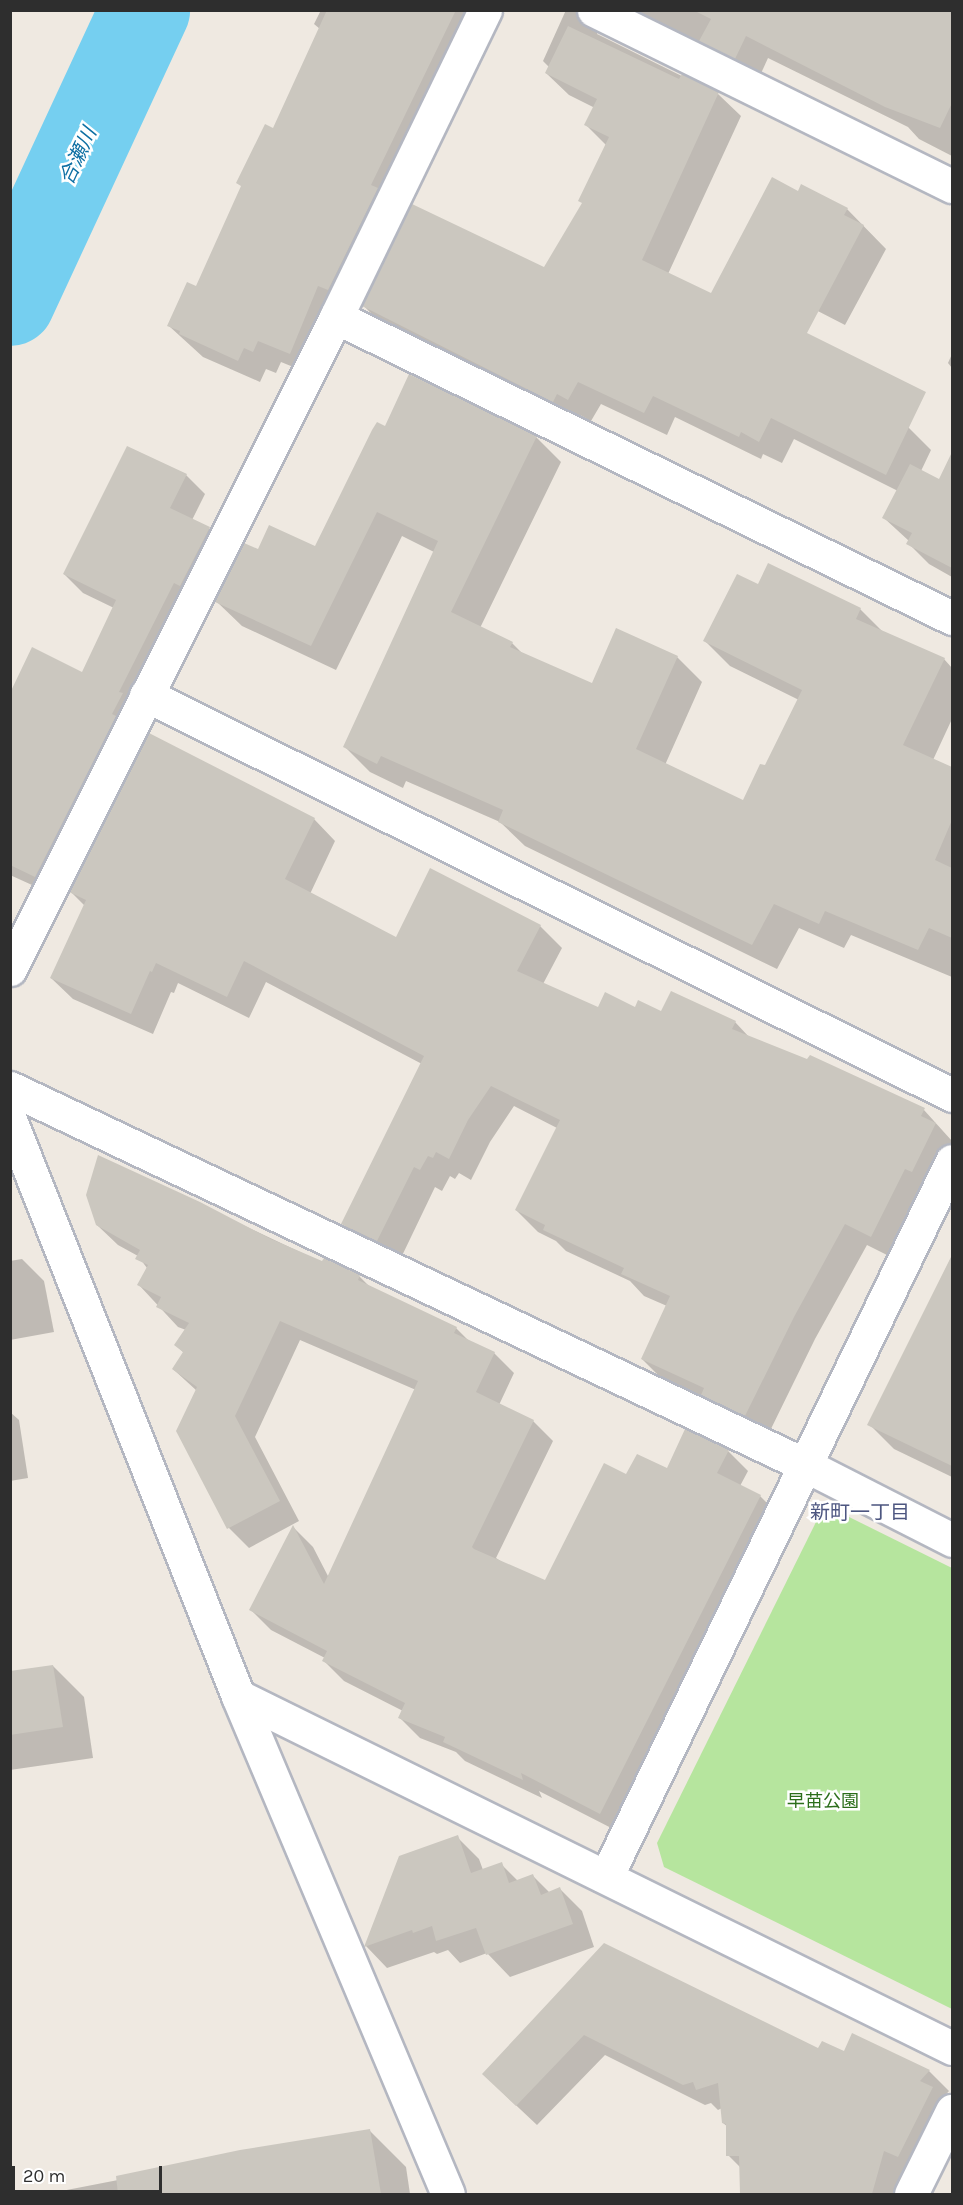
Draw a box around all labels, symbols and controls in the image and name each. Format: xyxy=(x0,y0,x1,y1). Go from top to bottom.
water label: 合瀬川 xyxy=(54,124,102,188)
district label: 新町一丁目 xyxy=(810,1500,910,1524)
park label: 早苗公園 xyxy=(787,1790,859,1812)
scale bar xyxy=(15,2154,165,2192)
text: 20 m xyxy=(23,2165,65,2187)

